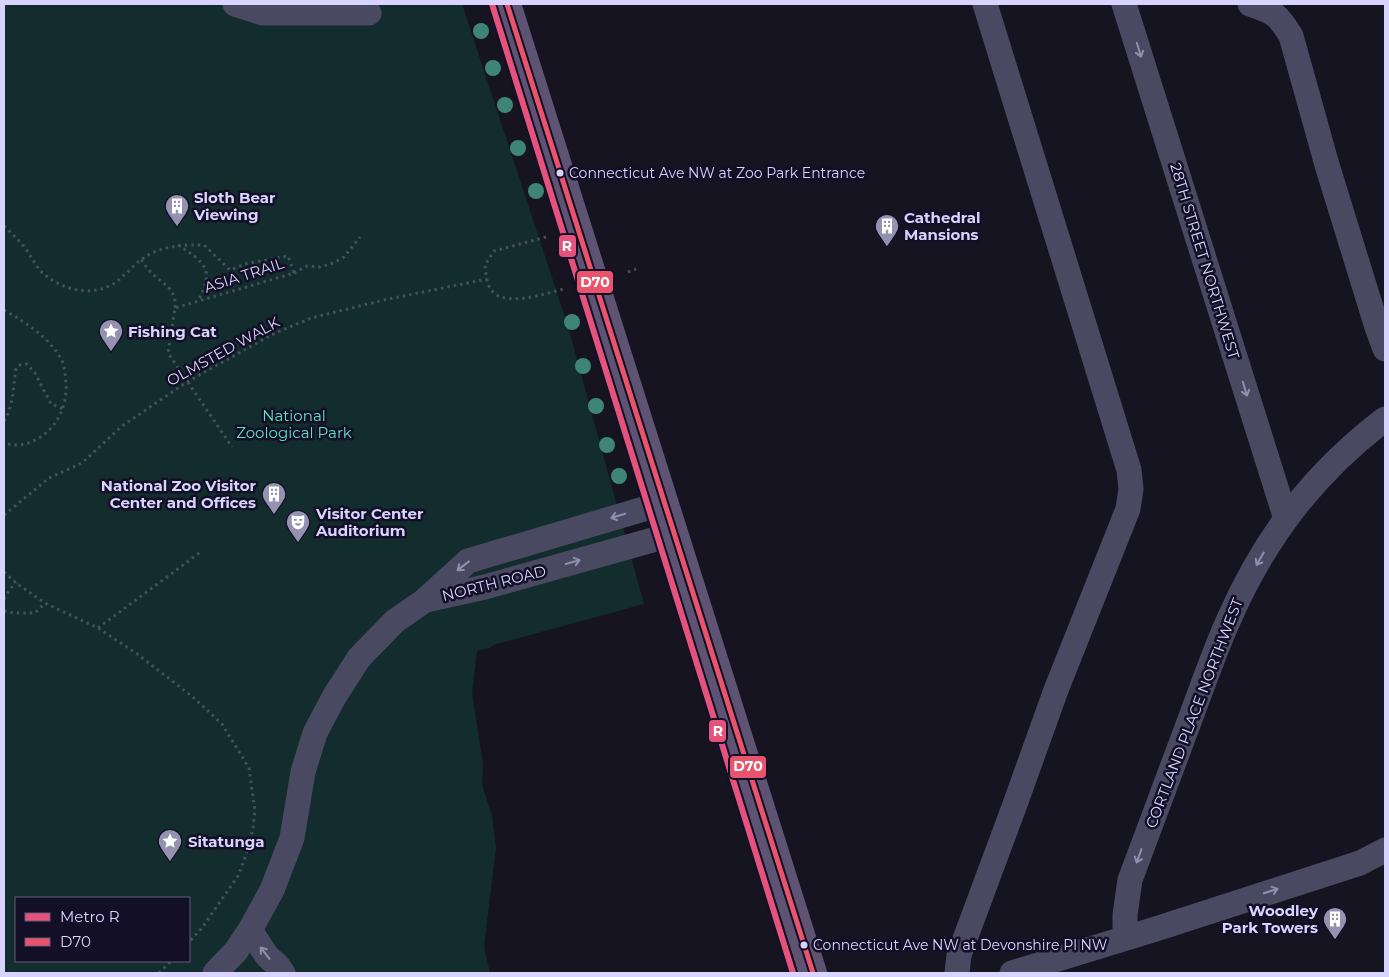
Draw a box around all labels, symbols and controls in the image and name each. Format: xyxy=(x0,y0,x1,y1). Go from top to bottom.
one-way arrow xyxy=(1134,42,1144,58)
street label: 28TH STREET NORTHWEST xyxy=(1166,161,1244,362)
place label: Connecticut Ave NW at Zoo Park Entrance xyxy=(569,164,865,182)
marker: Connecticut Ave NW at Zoo Park Entrance xyxy=(555,168,565,178)
place label: Sloth Bear Viewing xyxy=(193,188,276,224)
building icon: Sloth Bear Viewing xyxy=(164,193,190,227)
place label: Cathedral Mansions xyxy=(904,208,981,244)
building icon: Cathedral Mansions xyxy=(874,213,900,247)
line badge: R xyxy=(558,234,577,258)
text: R xyxy=(562,237,572,255)
street label: ASIA TRAIL xyxy=(202,253,286,297)
line badge: D70 xyxy=(576,270,614,294)
text: D70 xyxy=(580,273,610,291)
street label: OLMSTED WALK xyxy=(163,312,283,390)
place icon: Fishing Cat xyxy=(98,318,124,352)
place label: Fishing Cat xyxy=(128,322,217,341)
one-way arrow xyxy=(1241,381,1250,396)
park label: National Zoological Park xyxy=(236,406,352,442)
place label: National Zoo Visitor Center and Offices xyxy=(101,476,257,512)
building icon: National Zoo Visitor Center and Offices xyxy=(261,481,287,515)
place label: Visitor Center Auditorium xyxy=(315,504,424,540)
theatre icon: Visitor Center Auditorium xyxy=(285,509,311,543)
one-way arrow xyxy=(610,512,626,522)
one-way arrow xyxy=(1254,552,1264,566)
one-way arrow xyxy=(564,557,580,567)
one-way arrow xyxy=(457,560,470,571)
street label: NORTH ROAD xyxy=(440,561,548,605)
street label: CORTLAND PLACE NORTHWEST xyxy=(1141,595,1247,831)
line badge: R xyxy=(708,719,727,743)
text: R xyxy=(713,722,723,740)
line badge: D70 xyxy=(729,755,767,779)
text: D70 xyxy=(733,757,763,775)
place icon: Sitatunga xyxy=(157,828,183,862)
place label: Sitatunga xyxy=(188,832,265,851)
one-way arrow xyxy=(1134,847,1143,863)
one-way arrow xyxy=(1263,886,1279,896)
legend xyxy=(15,897,190,962)
place label: Woodley Park Towers xyxy=(1222,901,1319,937)
building icon: Woodley Park Towers xyxy=(1322,906,1348,940)
text: Metro R xyxy=(60,907,120,926)
text: D70 xyxy=(60,932,91,951)
place label: Connecticut Ave NW at Devonshire Pl NW xyxy=(813,936,1108,954)
marker: Connecticut Ave NW at Devonshire Pl NW xyxy=(799,940,809,950)
one-way arrow xyxy=(260,946,271,959)

